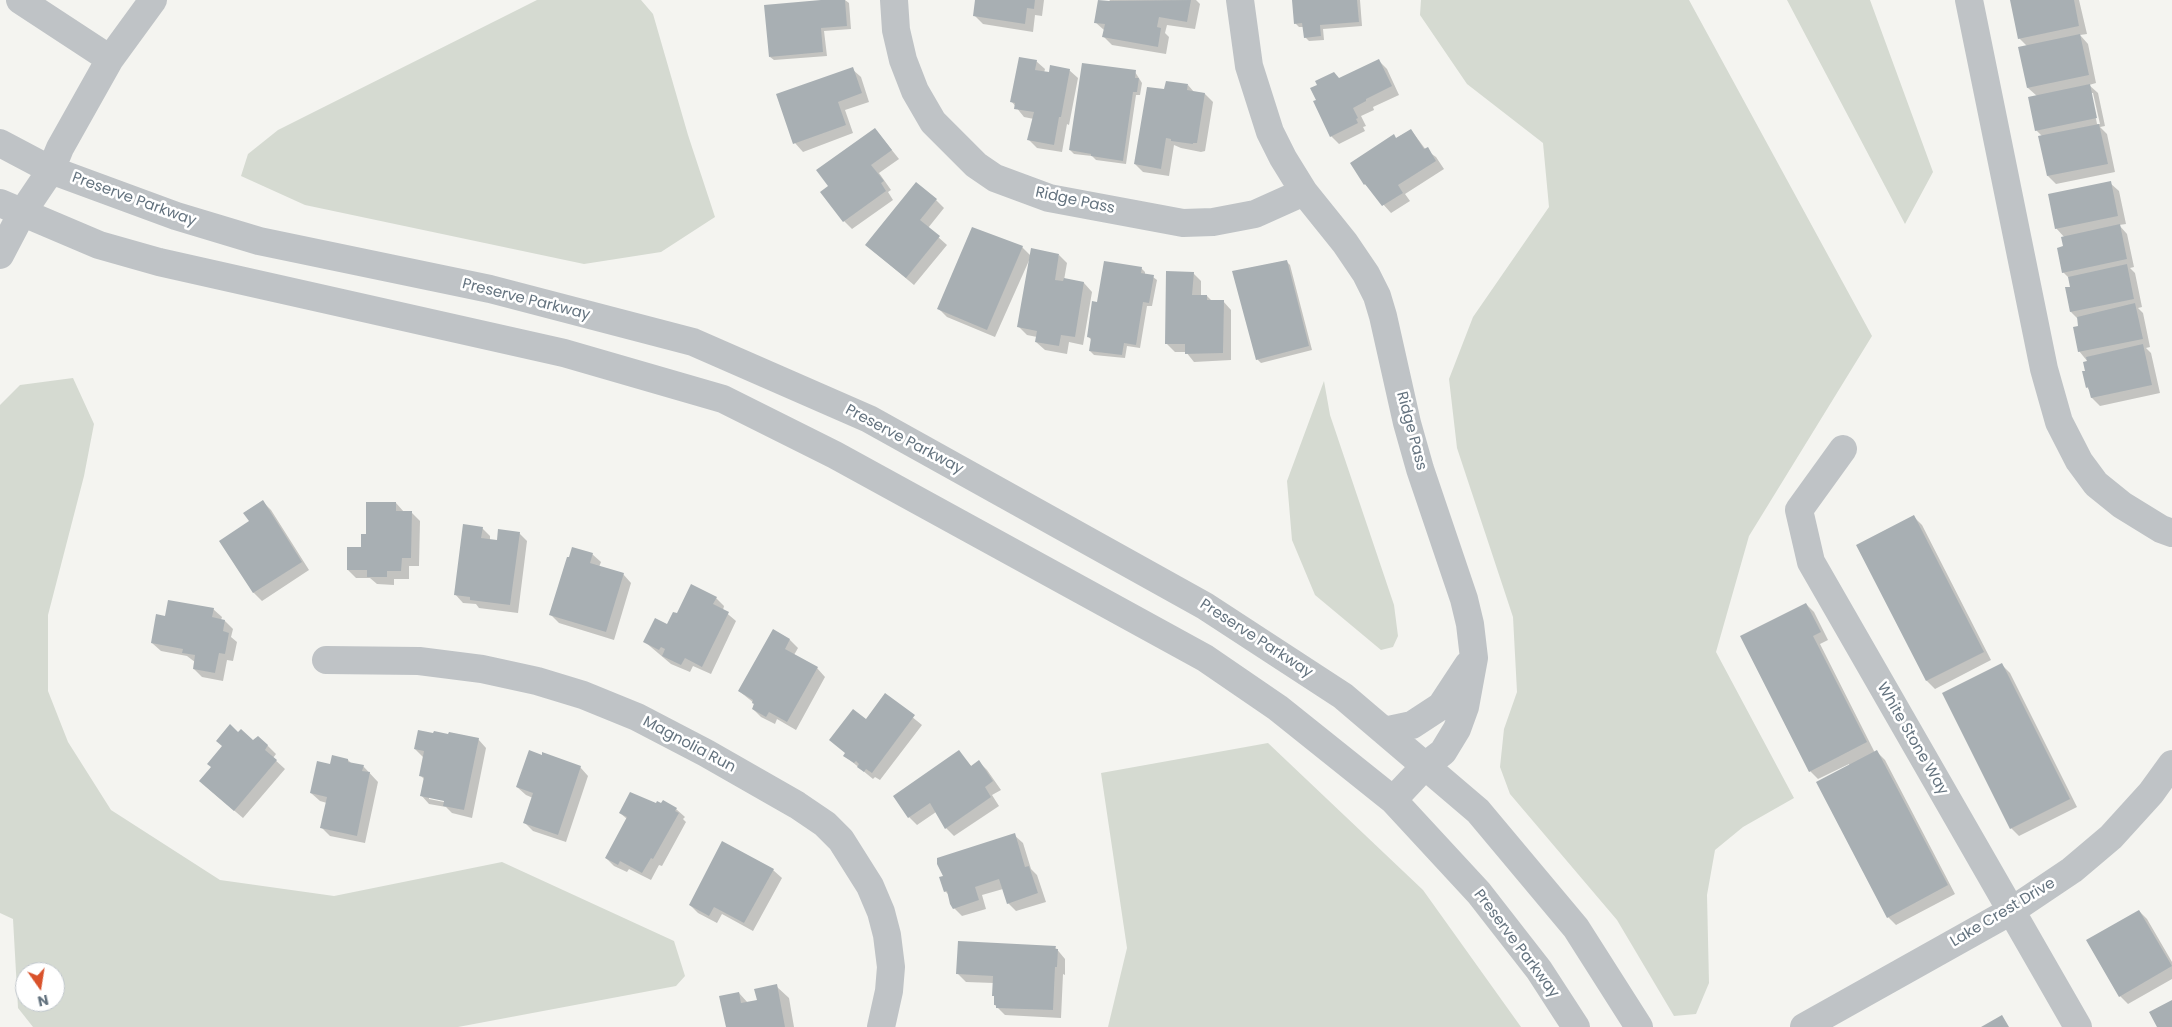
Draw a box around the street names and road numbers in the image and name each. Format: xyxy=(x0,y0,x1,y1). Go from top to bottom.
street label: Preserve Parkway xyxy=(69,169,199,231)
street label: Ridge Pass xyxy=(1034,184,1116,218)
street label: Preserve Parkway xyxy=(460,275,592,325)
street label: Ridge Pass xyxy=(1392,390,1430,472)
street label: Preserve Parkway xyxy=(842,401,966,479)
street label: Preserve Parkway xyxy=(1196,596,1316,682)
street label: White Stone Way xyxy=(1873,680,1951,798)
street label: Magnolia Run xyxy=(640,713,738,777)
street label: Lake Crest Drive xyxy=(1947,875,2059,951)
street label: Preserve Parkway xyxy=(1469,886,1563,1002)

